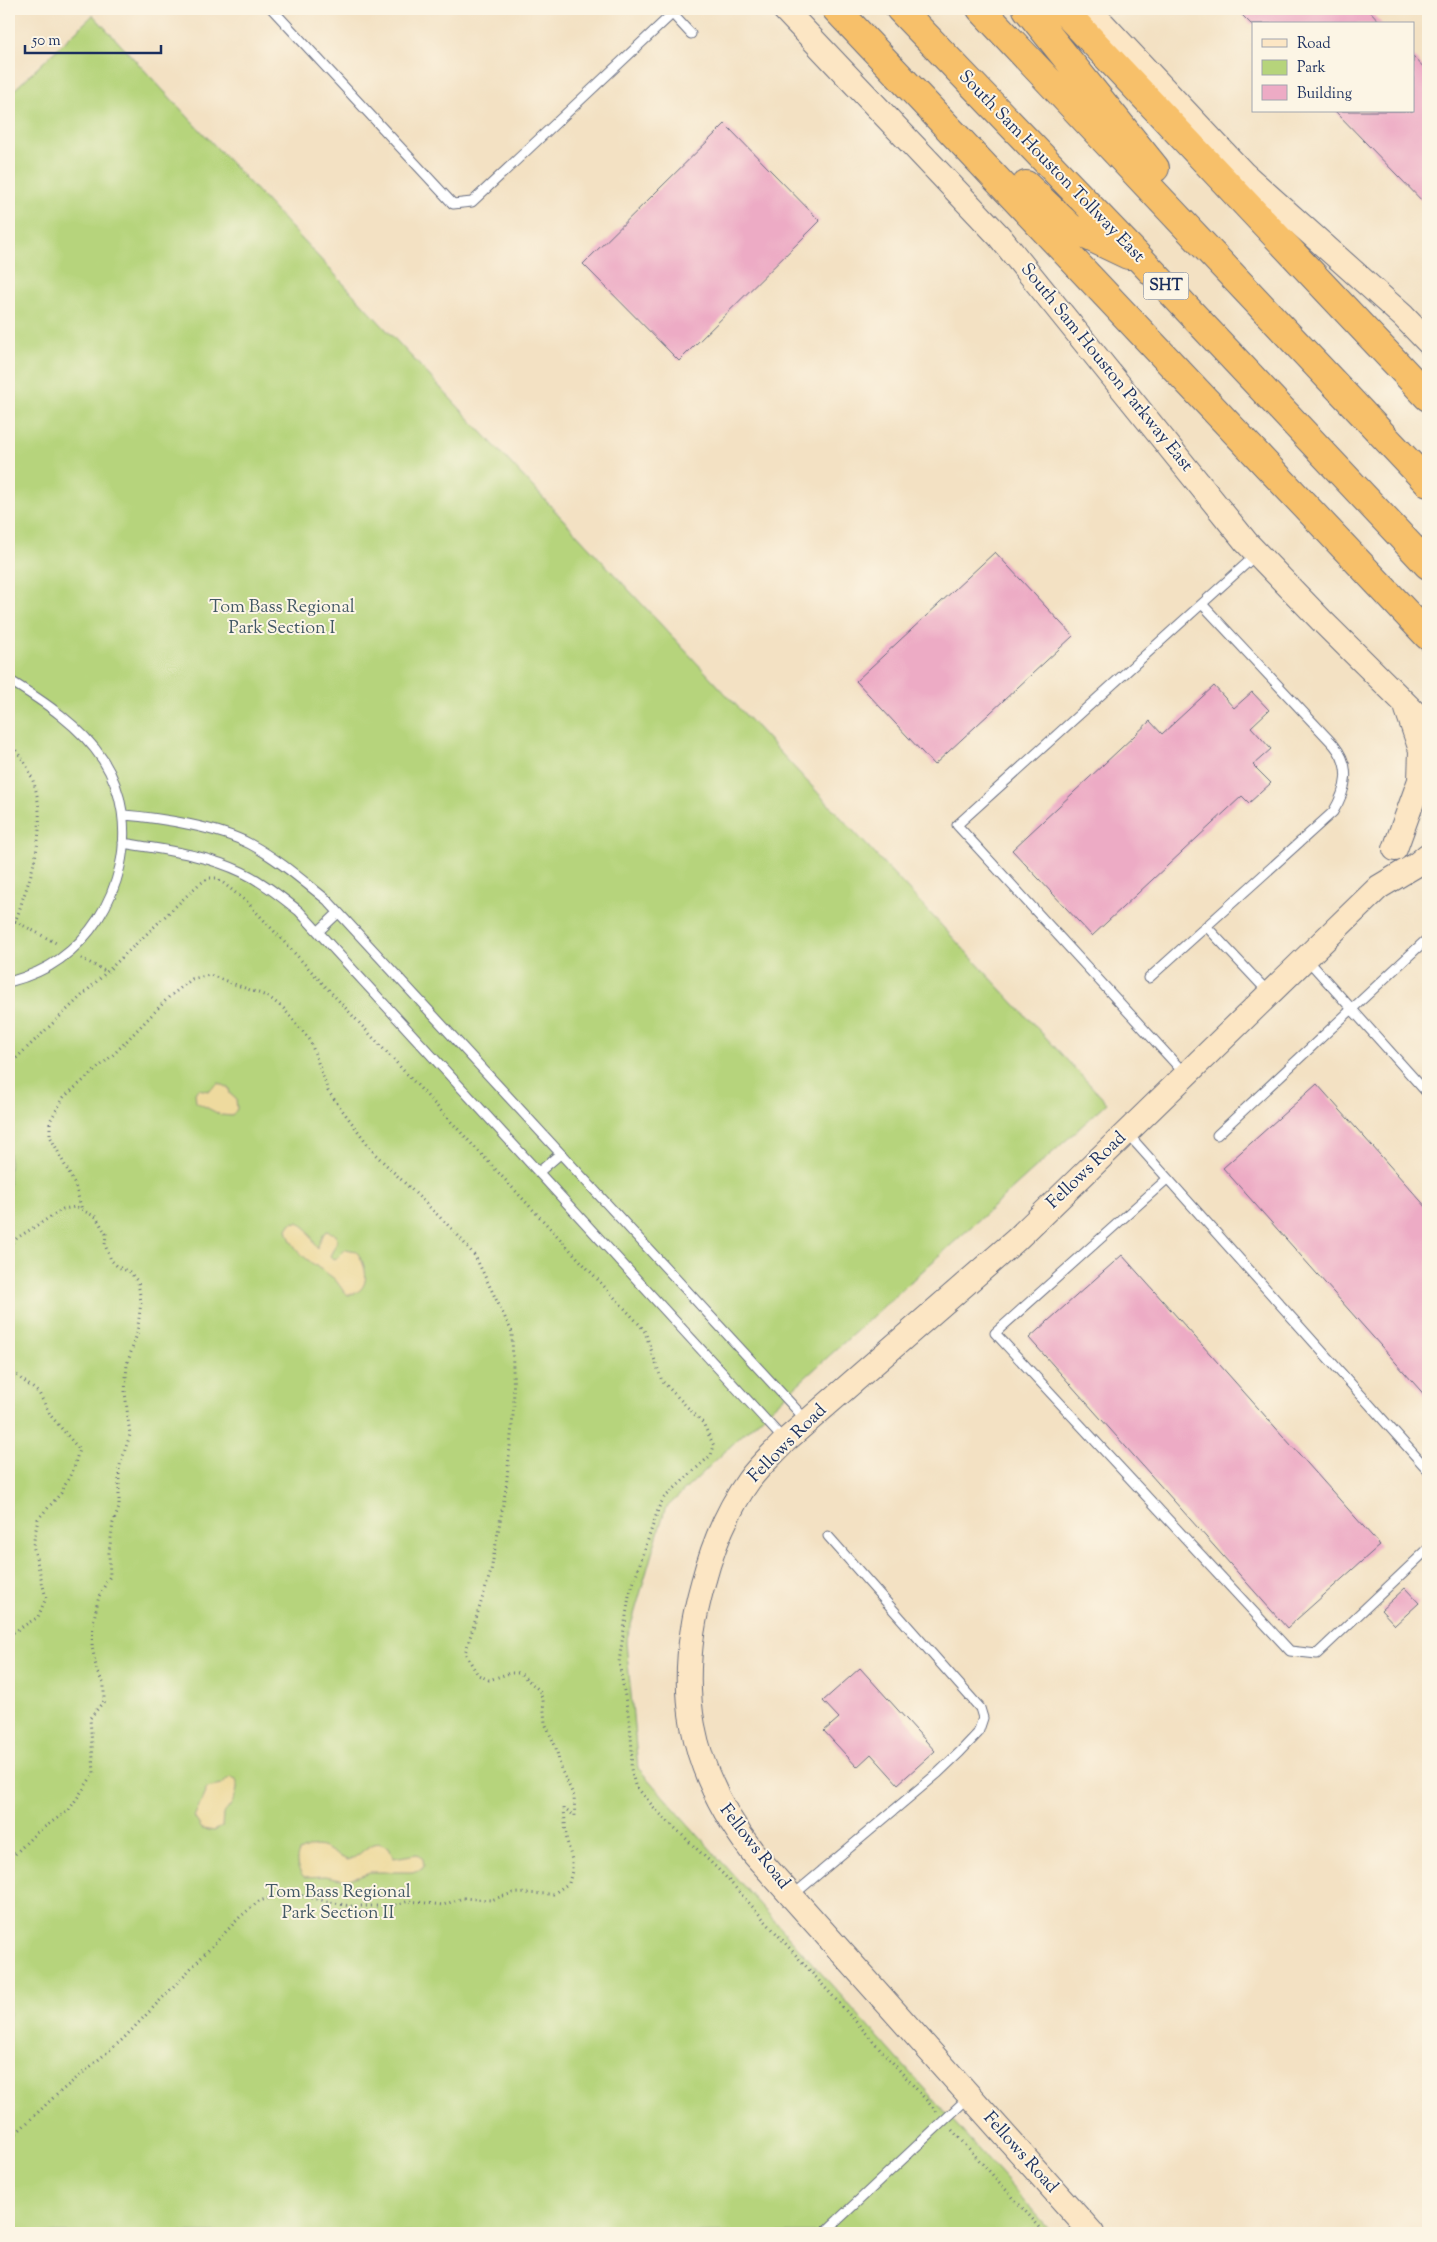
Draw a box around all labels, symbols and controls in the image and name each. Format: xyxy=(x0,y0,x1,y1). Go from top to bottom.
scale bar xyxy=(25,22,161,54)
legend xyxy=(1252,22,1414,112)
text: 50 m xyxy=(31,31,61,52)
text: Road xyxy=(1297,34,1331,55)
text: Park xyxy=(1297,58,1326,79)
street label: South Sam Houston Tollway East xyxy=(952,65,1150,269)
text: Building xyxy=(1297,84,1352,105)
street label: South Sam Houston Parkway East xyxy=(1013,258,1199,478)
road number: SHT xyxy=(1144,272,1188,300)
park label: Tom Bass Regional Park Section I xyxy=(209,595,355,642)
street label: Fellows Road xyxy=(1041,1126,1133,1216)
street label: Fellows Road xyxy=(743,1399,833,1489)
street label: Fellows Road xyxy=(712,1799,796,1895)
park label: Tom Bass Regional Park Section II xyxy=(265,1880,411,1927)
street label: Fellows Road xyxy=(976,2106,1064,2200)

